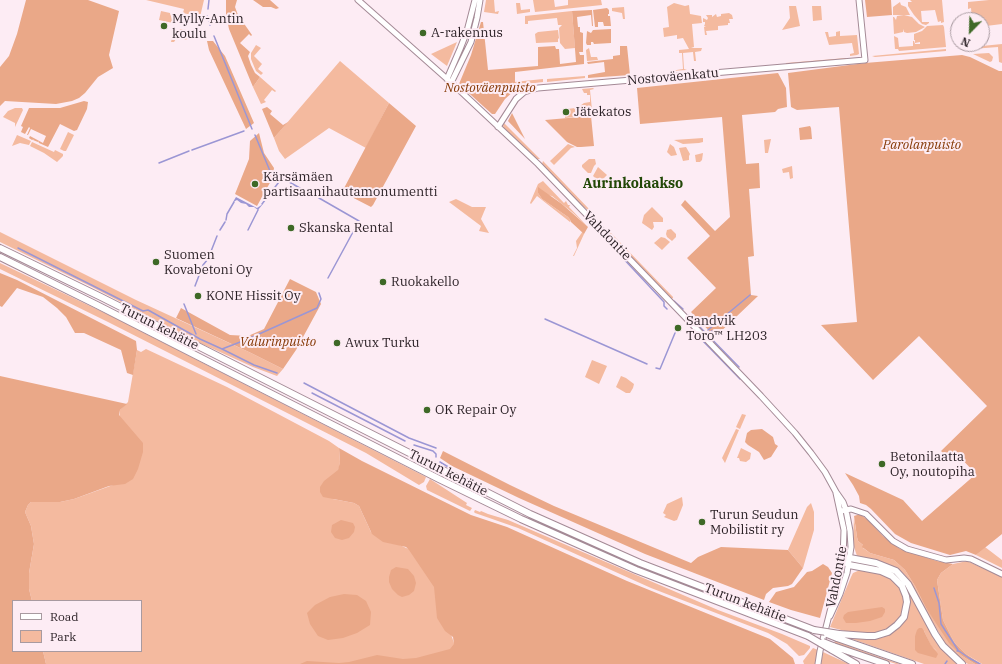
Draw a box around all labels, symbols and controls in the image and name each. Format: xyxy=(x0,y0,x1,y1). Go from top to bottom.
place label: Mylly-Antin koulu xyxy=(172,11,244,42)
north arrow xyxy=(950,12,990,52)
marker: Mylly-Antin koulu xyxy=(159,21,169,31)
place label: A-rakennus xyxy=(431,25,503,41)
marker: A-rakennus xyxy=(418,28,428,38)
text: N xyxy=(959,34,972,50)
street label: Nostoväenkatu xyxy=(627,65,719,89)
park label: Nostoväenpuisto xyxy=(444,80,536,96)
place label: Jätekatos xyxy=(574,104,631,120)
marker: Jätekatos xyxy=(561,107,571,117)
park label: Parolanpuisto xyxy=(883,137,961,153)
place label: Kärsämäen partisaanihautamonumentti xyxy=(263,169,437,200)
district label: Aurinkolaakso xyxy=(583,176,683,192)
marker: Kärsämäen partisaanihautamonumentti xyxy=(250,179,260,189)
street label: Vahdontie xyxy=(580,208,634,264)
place label: Skanska Rental xyxy=(299,220,393,236)
marker: Skanska Rental xyxy=(286,223,296,233)
place label: Suomen Kovabetoni Oy xyxy=(164,247,252,278)
marker: Suomen Kovabetoni Oy xyxy=(151,257,161,267)
place label: Ruokakello xyxy=(391,274,459,290)
marker: Ruokakello xyxy=(378,277,388,287)
place label: KONE Hissit Oy xyxy=(206,288,301,304)
marker: KONE Hissit Oy xyxy=(193,291,203,301)
street label: Turun kehätie xyxy=(117,300,201,354)
place label: Sandvik Toro™ LH203 xyxy=(686,313,768,344)
marker: Sandvik Toro™ LH203 xyxy=(673,323,683,333)
park label: Valurinpuisto xyxy=(240,334,316,350)
place label: Awux Turku xyxy=(345,335,420,351)
marker: Awux Turku xyxy=(332,338,342,348)
place label: OK Repair Oy xyxy=(435,402,516,418)
marker: OK Repair Oy xyxy=(422,405,432,415)
street label: Turun kehätie xyxy=(406,446,490,500)
place label: Betonilaatta Oy, noutopiha xyxy=(890,449,975,480)
marker: Betonilaatta Oy, noutopiha xyxy=(877,459,887,469)
place label: Turun Seudun Mobilistit ry xyxy=(710,507,799,538)
marker: Turun Seudun Mobilistit ry xyxy=(697,517,707,527)
street label: Vahdontie xyxy=(823,545,851,609)
street label: Turun kehätie xyxy=(702,580,788,626)
legend xyxy=(12,600,142,652)
text: Road xyxy=(50,609,79,624)
text: Park xyxy=(50,629,76,644)

